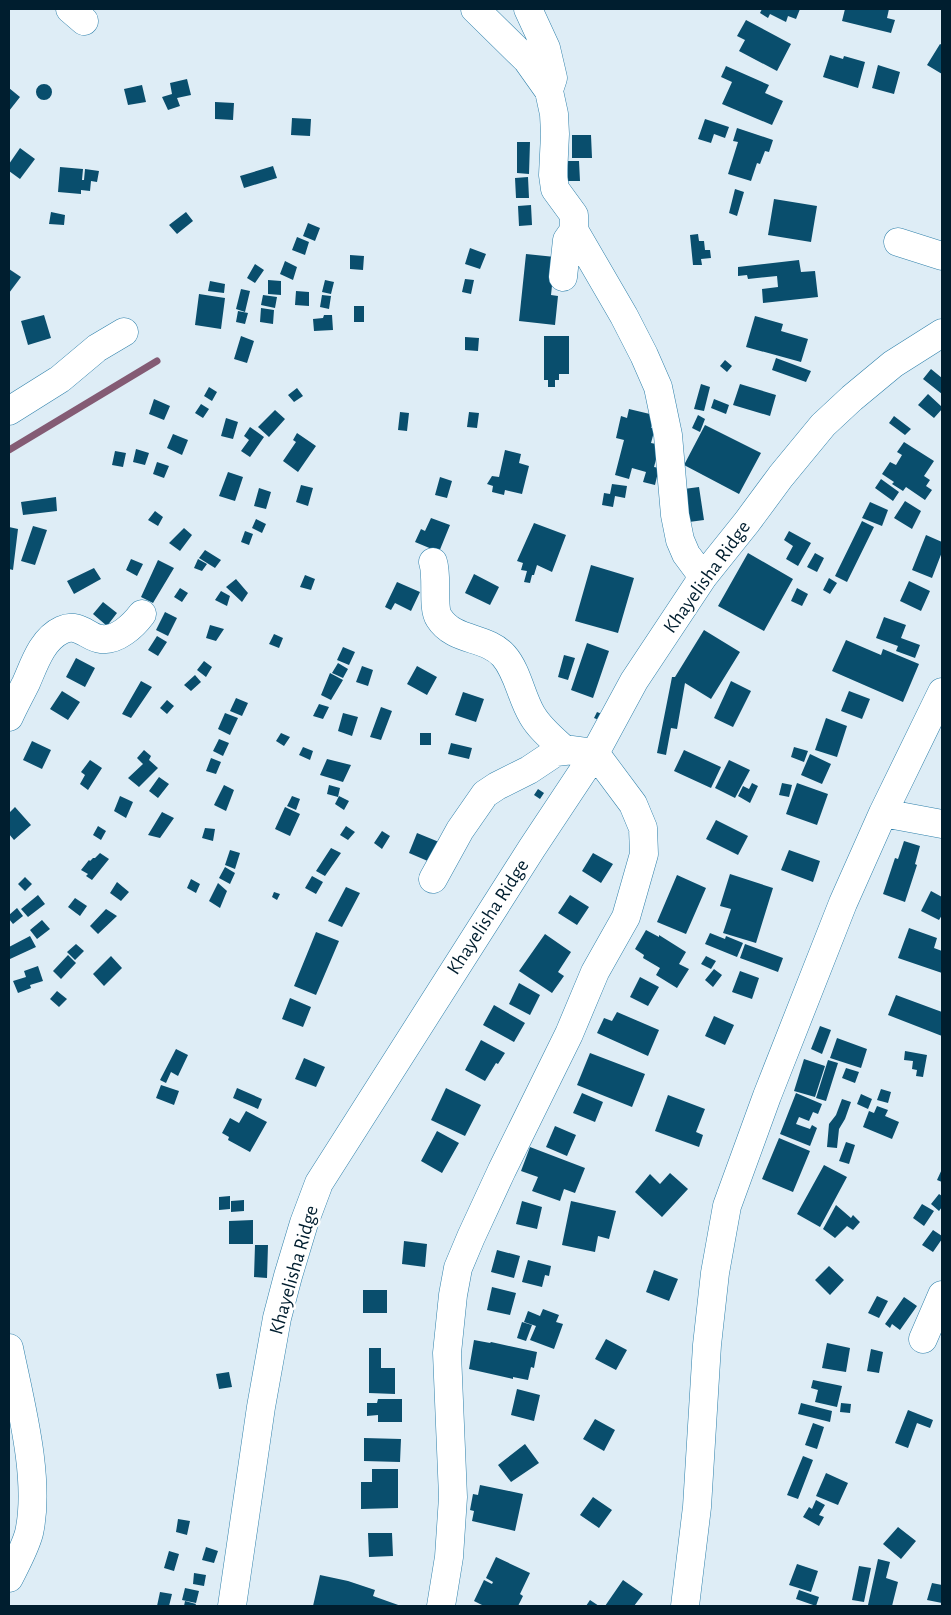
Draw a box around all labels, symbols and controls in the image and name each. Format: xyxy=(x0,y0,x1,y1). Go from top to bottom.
street label: Khayelisha Ridge xyxy=(660,517,754,637)
street label: Khayelisha Ridge xyxy=(443,856,533,978)
street label: Khayelisha Ridge xyxy=(266,1203,322,1337)

